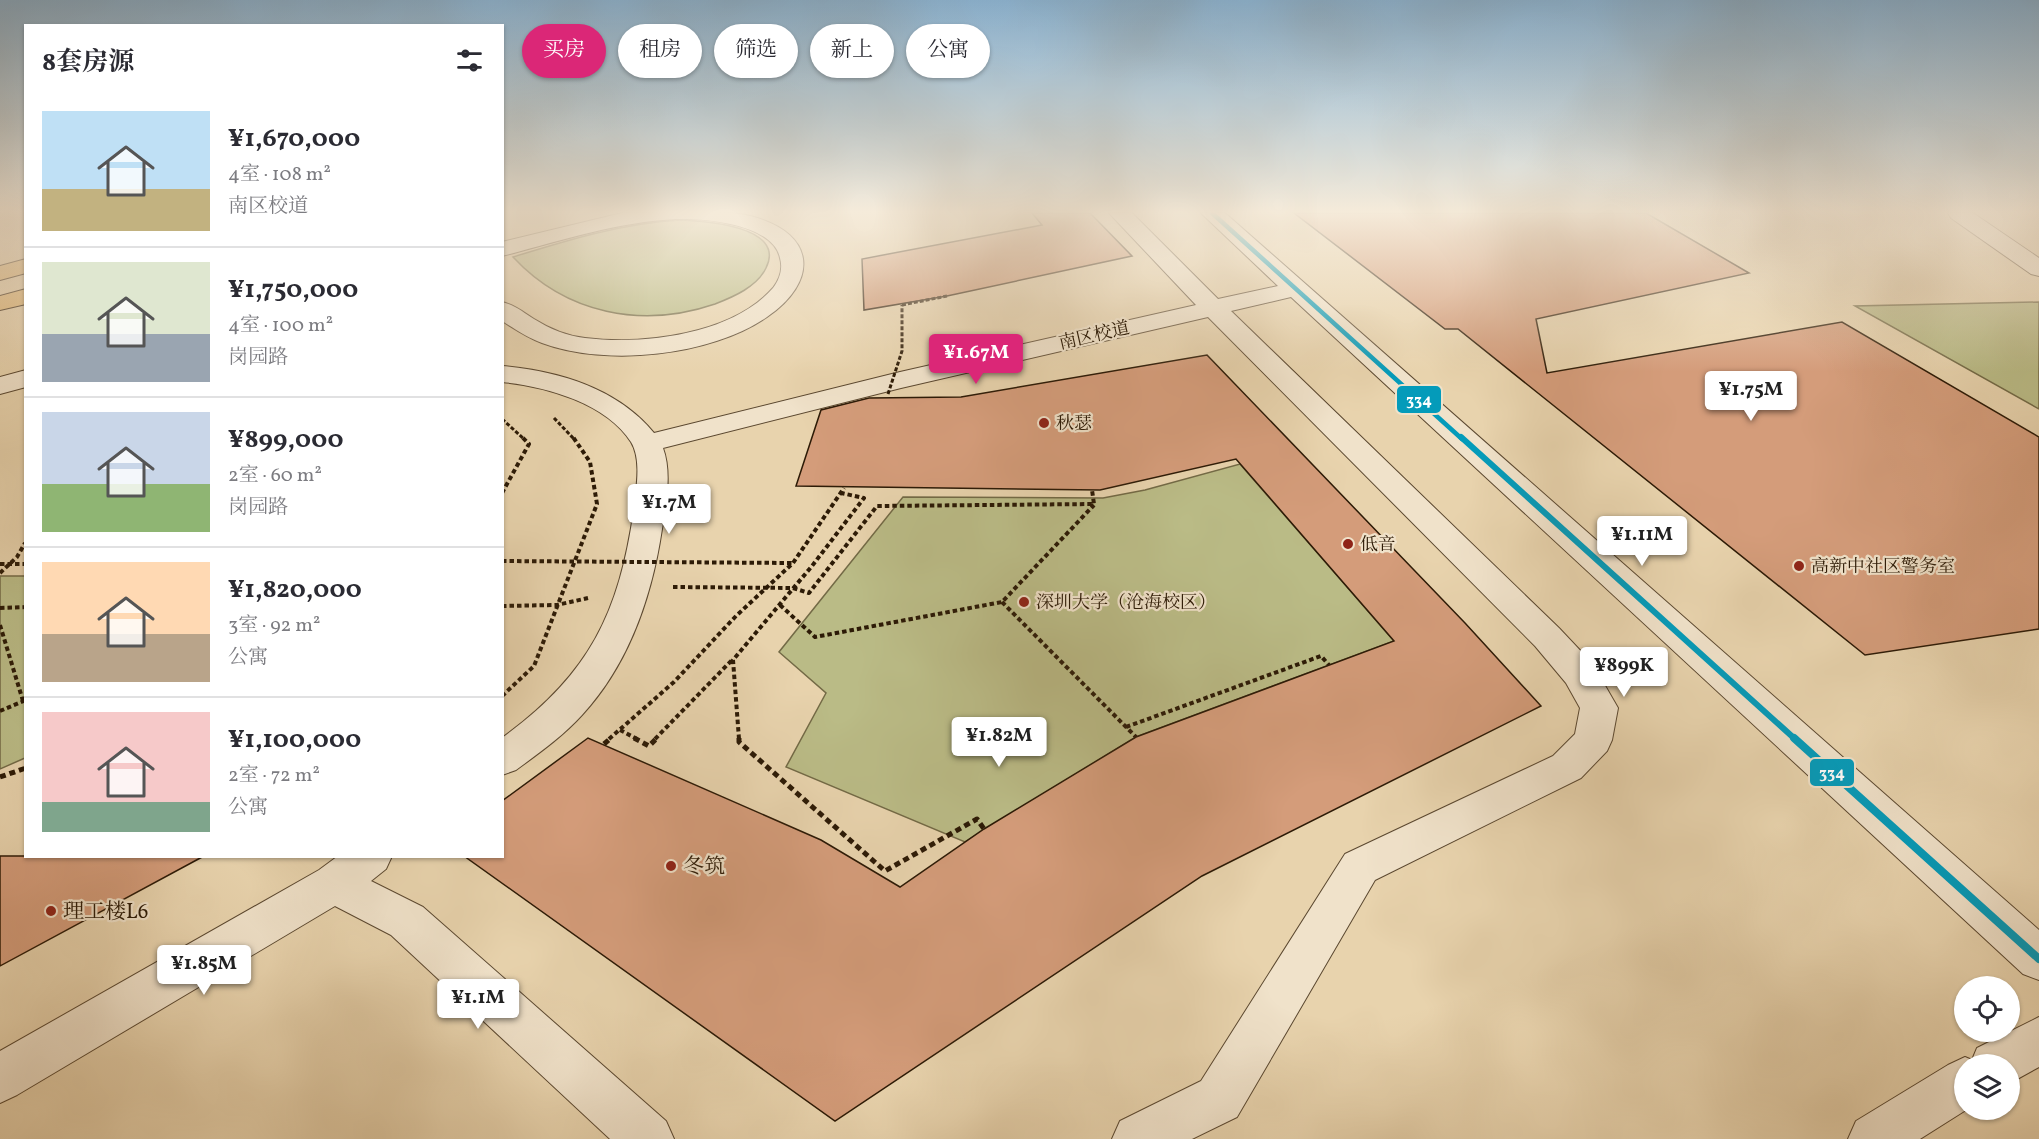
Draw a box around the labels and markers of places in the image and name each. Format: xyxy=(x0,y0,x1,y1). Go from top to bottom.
pin: ¥1.67M xyxy=(927,334,1025,385)
pin: ¥1.75M xyxy=(1702,371,1800,422)
place label: 秋瑟 xyxy=(1056,412,1092,437)
marker: 秋瑟 xyxy=(1037,416,1051,430)
pin: ¥1.7M xyxy=(627,484,711,535)
pin: ¥1.11M xyxy=(1593,516,1691,567)
place label: 低音 xyxy=(1360,533,1396,558)
marker: 低音 xyxy=(1341,537,1355,551)
place label: 高新中社区警务室 xyxy=(1811,555,1955,580)
marker: 高新中社区警务室 xyxy=(1792,559,1806,573)
place label: 深圳大学（沧海校区） xyxy=(1036,591,1216,616)
marker: 深圳大学（沧海校区） xyxy=(1017,595,1031,609)
pin: ¥899K xyxy=(1582,647,1666,698)
pin: ¥1.82M xyxy=(950,717,1048,768)
place label: 冬筑 xyxy=(683,853,725,882)
marker: 冬筑 xyxy=(664,859,678,873)
place label: 理工楼L6 xyxy=(63,898,148,927)
marker: 理工楼L6 xyxy=(44,904,58,918)
pin: ¥1.85M xyxy=(155,945,253,996)
pin: ¥1.1M xyxy=(436,979,520,1030)

